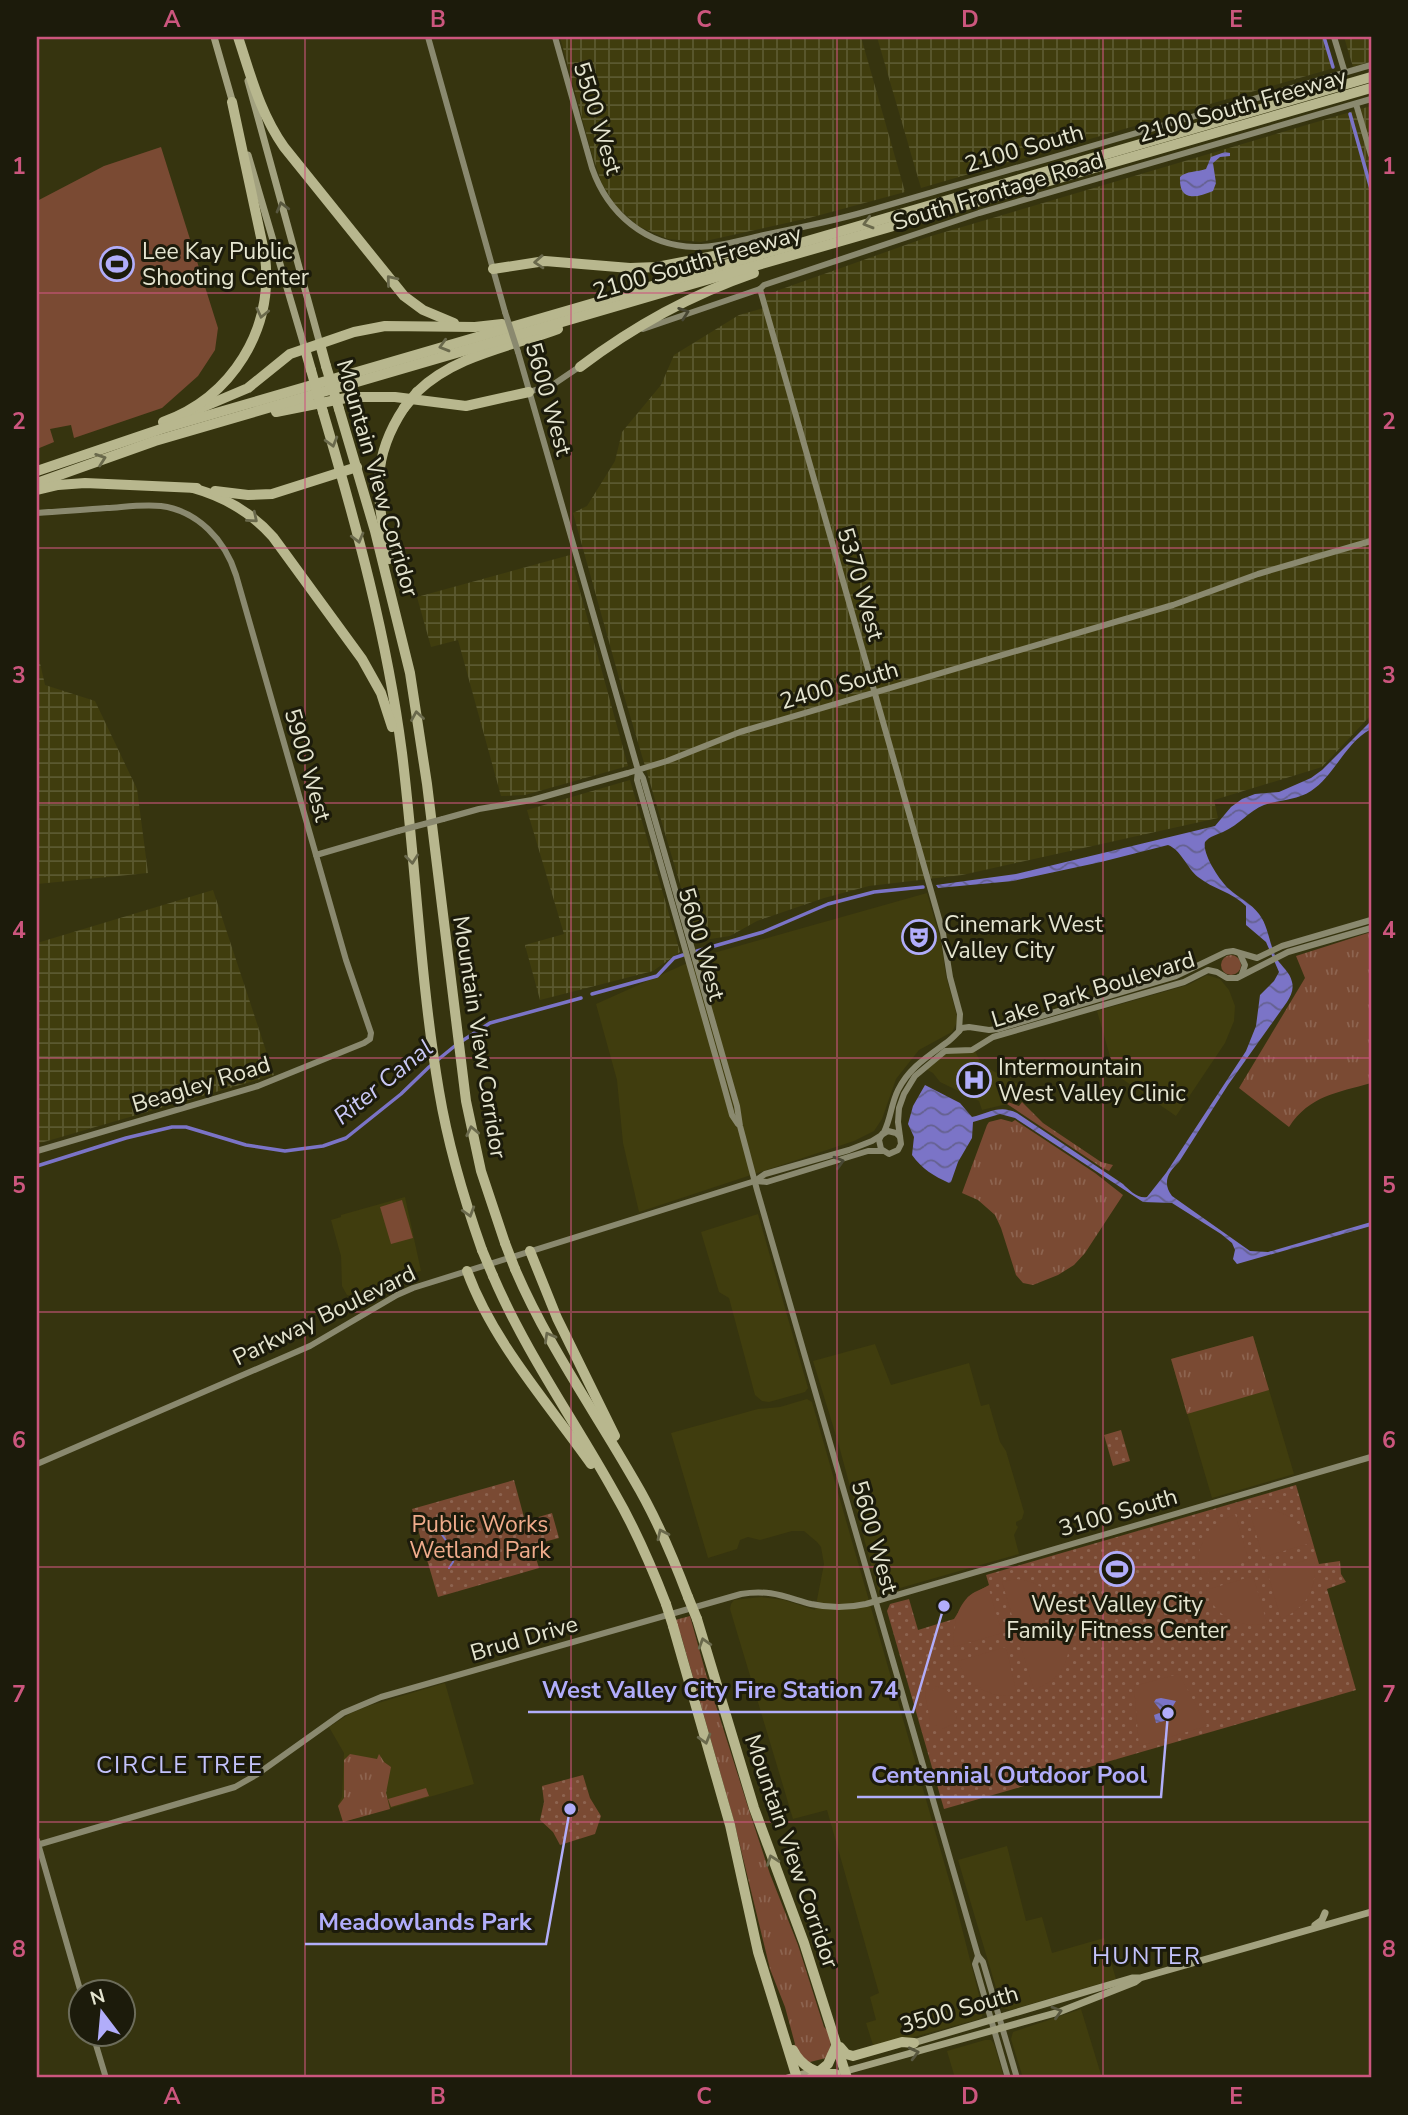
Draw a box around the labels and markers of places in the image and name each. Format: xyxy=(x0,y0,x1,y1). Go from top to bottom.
place label: Lee Kay Public Shooting Center xyxy=(142,236,310,293)
sports icon: Lee Kay Public Shooting Center xyxy=(98,245,136,283)
place label: Cinemark West Valley City xyxy=(943,909,1104,966)
theatre icon: Cinemark West Valley City xyxy=(900,918,938,956)
place label: Intermountain West Valley Clinic xyxy=(998,1052,1186,1109)
hospital icon: Intermountain West Valley Clinic xyxy=(955,1061,993,1099)
sports icon: West Valley City Family Fitness Center xyxy=(1098,1550,1136,1588)
place label: West Valley City Family Fitness Center xyxy=(1006,1589,1228,1646)
callout: West Valley City Fire Station 74 xyxy=(528,1667,913,1712)
callout: Centennial Outdoor Pool xyxy=(857,1752,1161,1797)
callout: Meadowlands Park xyxy=(305,1899,546,1944)

